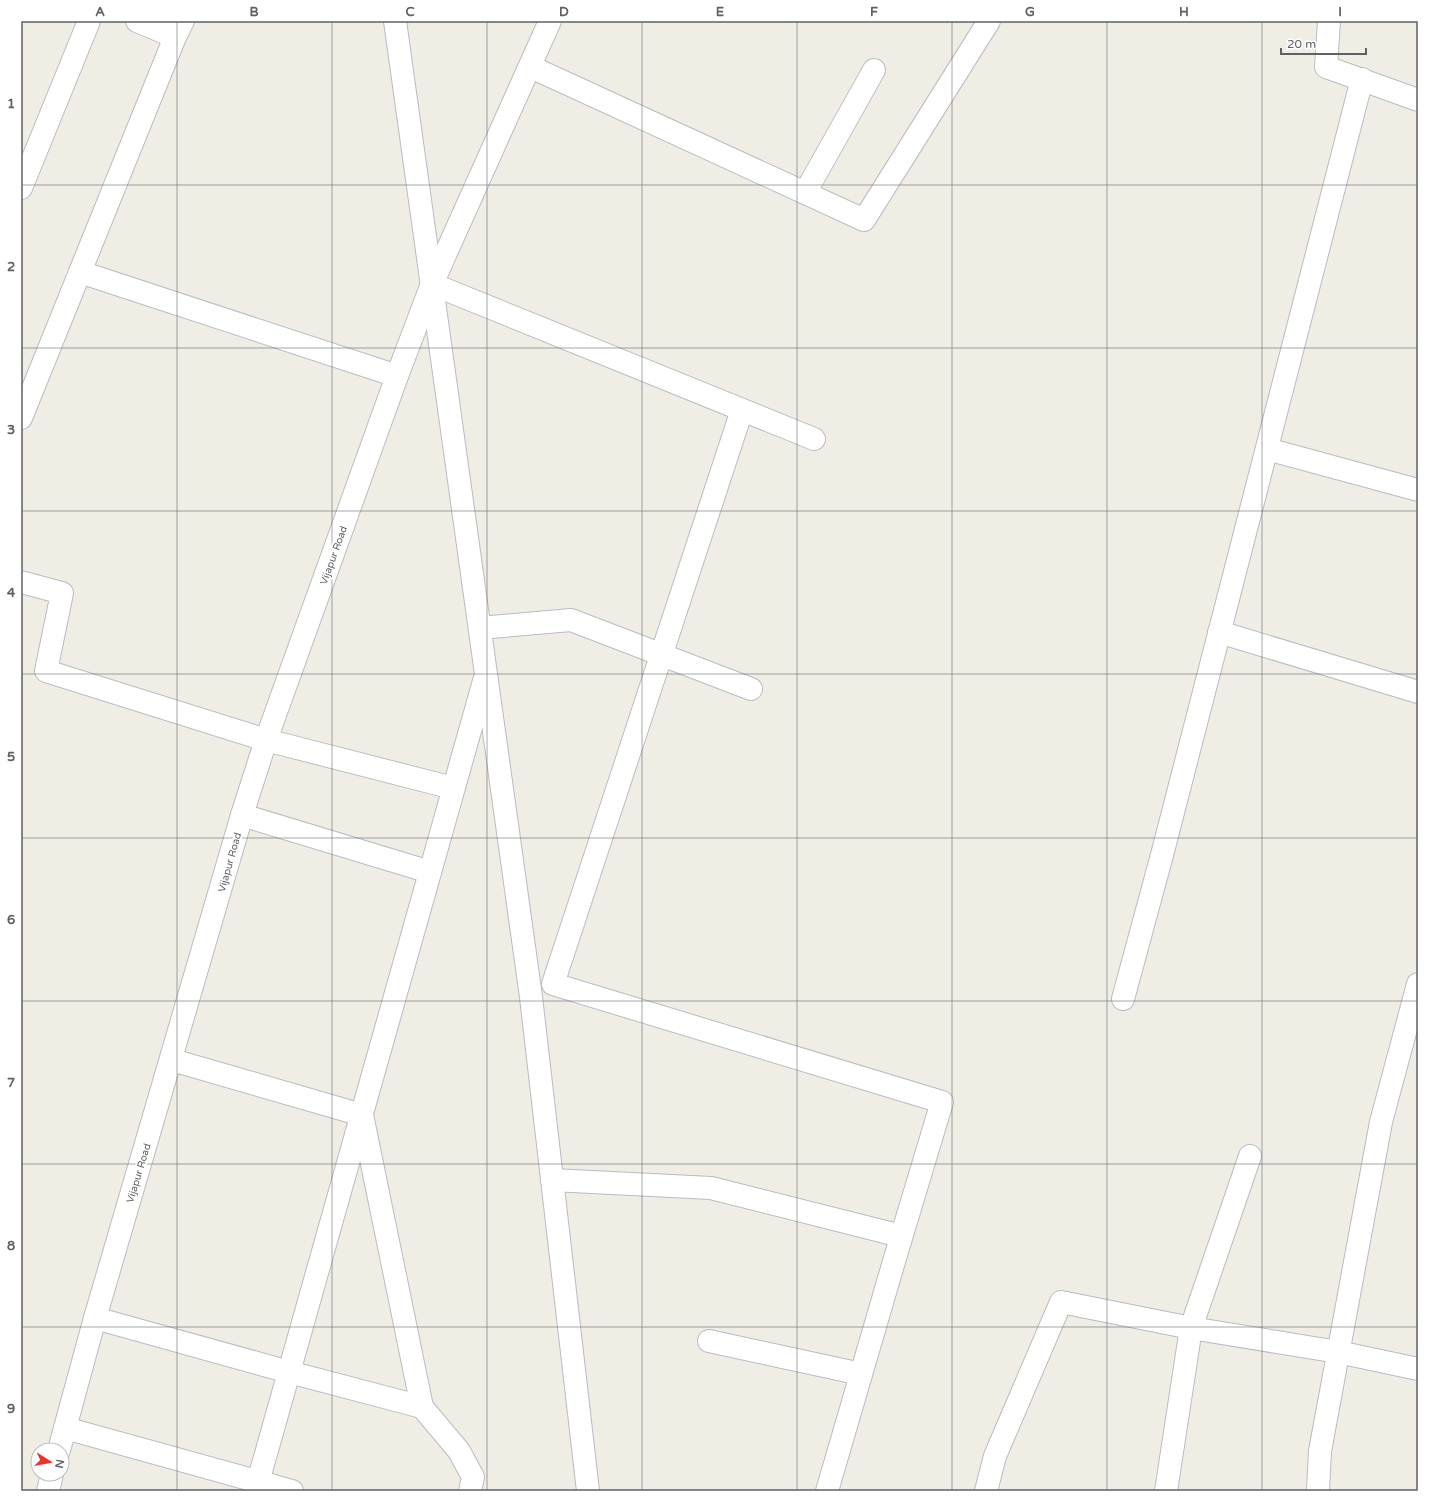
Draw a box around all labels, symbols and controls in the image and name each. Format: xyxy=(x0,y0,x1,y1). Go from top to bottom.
text: A xyxy=(95,4,105,20)
text: B xyxy=(249,4,259,20)
text: C xyxy=(405,4,415,20)
text: D xyxy=(559,4,569,20)
text: E xyxy=(716,4,724,20)
text: F xyxy=(870,4,878,20)
text: G xyxy=(1025,4,1035,20)
text: H xyxy=(1179,4,1189,20)
text: I xyxy=(1338,4,1342,20)
scale bar xyxy=(1281,30,1366,56)
text: 20 m xyxy=(1287,37,1316,51)
text: 1 xyxy=(7,96,15,112)
text: 2 xyxy=(7,259,15,275)
text: 3 xyxy=(7,422,15,438)
street label: Vijapur Road xyxy=(318,524,350,586)
text: 4 xyxy=(7,585,16,601)
text: 5 xyxy=(7,749,15,765)
street label: Vijapur Road xyxy=(216,831,244,893)
text: 6 xyxy=(7,912,15,928)
text: 7 xyxy=(7,1075,15,1091)
street label: Vijapur Road xyxy=(124,1142,154,1204)
text: 8 xyxy=(7,1238,15,1254)
text: 9 xyxy=(7,1401,15,1417)
north arrow xyxy=(30,1442,70,1482)
text: N xyxy=(52,1458,67,1469)

